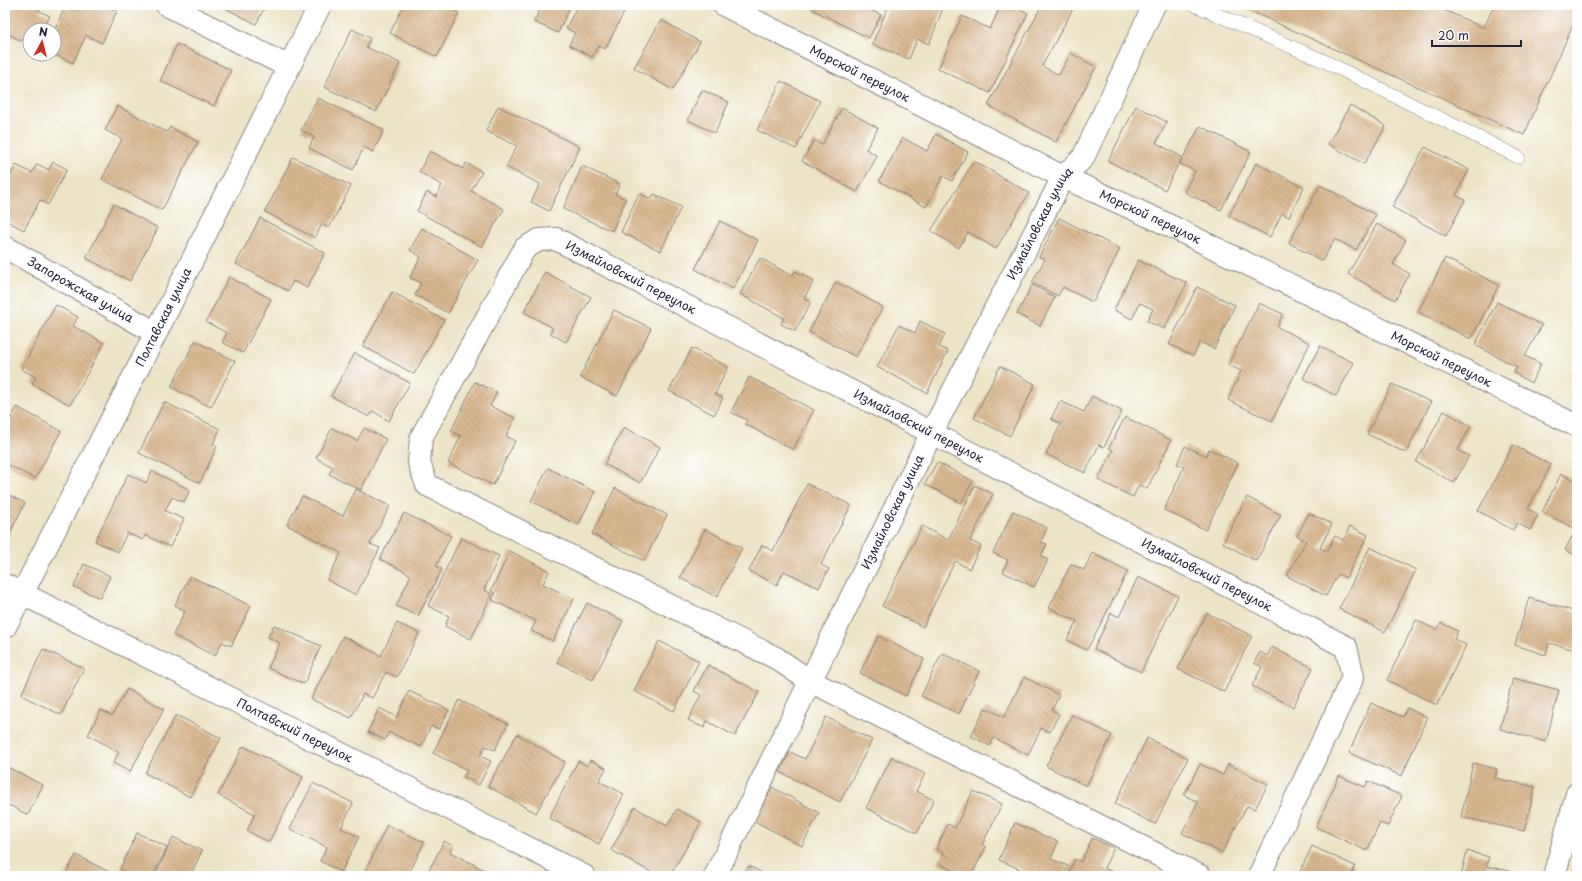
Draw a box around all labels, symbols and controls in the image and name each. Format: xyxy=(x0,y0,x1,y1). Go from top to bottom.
north arrow xyxy=(22,22,62,62)
scale bar xyxy=(1432,22,1521,48)
text: N xyxy=(38,23,49,41)
text: 20 m xyxy=(1438,26,1469,44)
street label: Морской переулок xyxy=(807,40,914,106)
street label: Измайловская улица xyxy=(1002,162,1077,283)
street label: Морской переулок xyxy=(1097,185,1205,248)
street label: Измайловский переулок xyxy=(563,236,700,318)
street label: Запорожская улица xyxy=(25,252,138,327)
street label: Полтавская улица xyxy=(130,264,195,369)
street label: Морской переулок xyxy=(1388,326,1496,391)
street label: Измайловский переулок xyxy=(851,384,988,467)
street label: Измайловская улица xyxy=(856,451,928,572)
street label: Измайловский переулок xyxy=(1139,533,1276,616)
street label: Полтавский переулок xyxy=(234,693,357,767)

